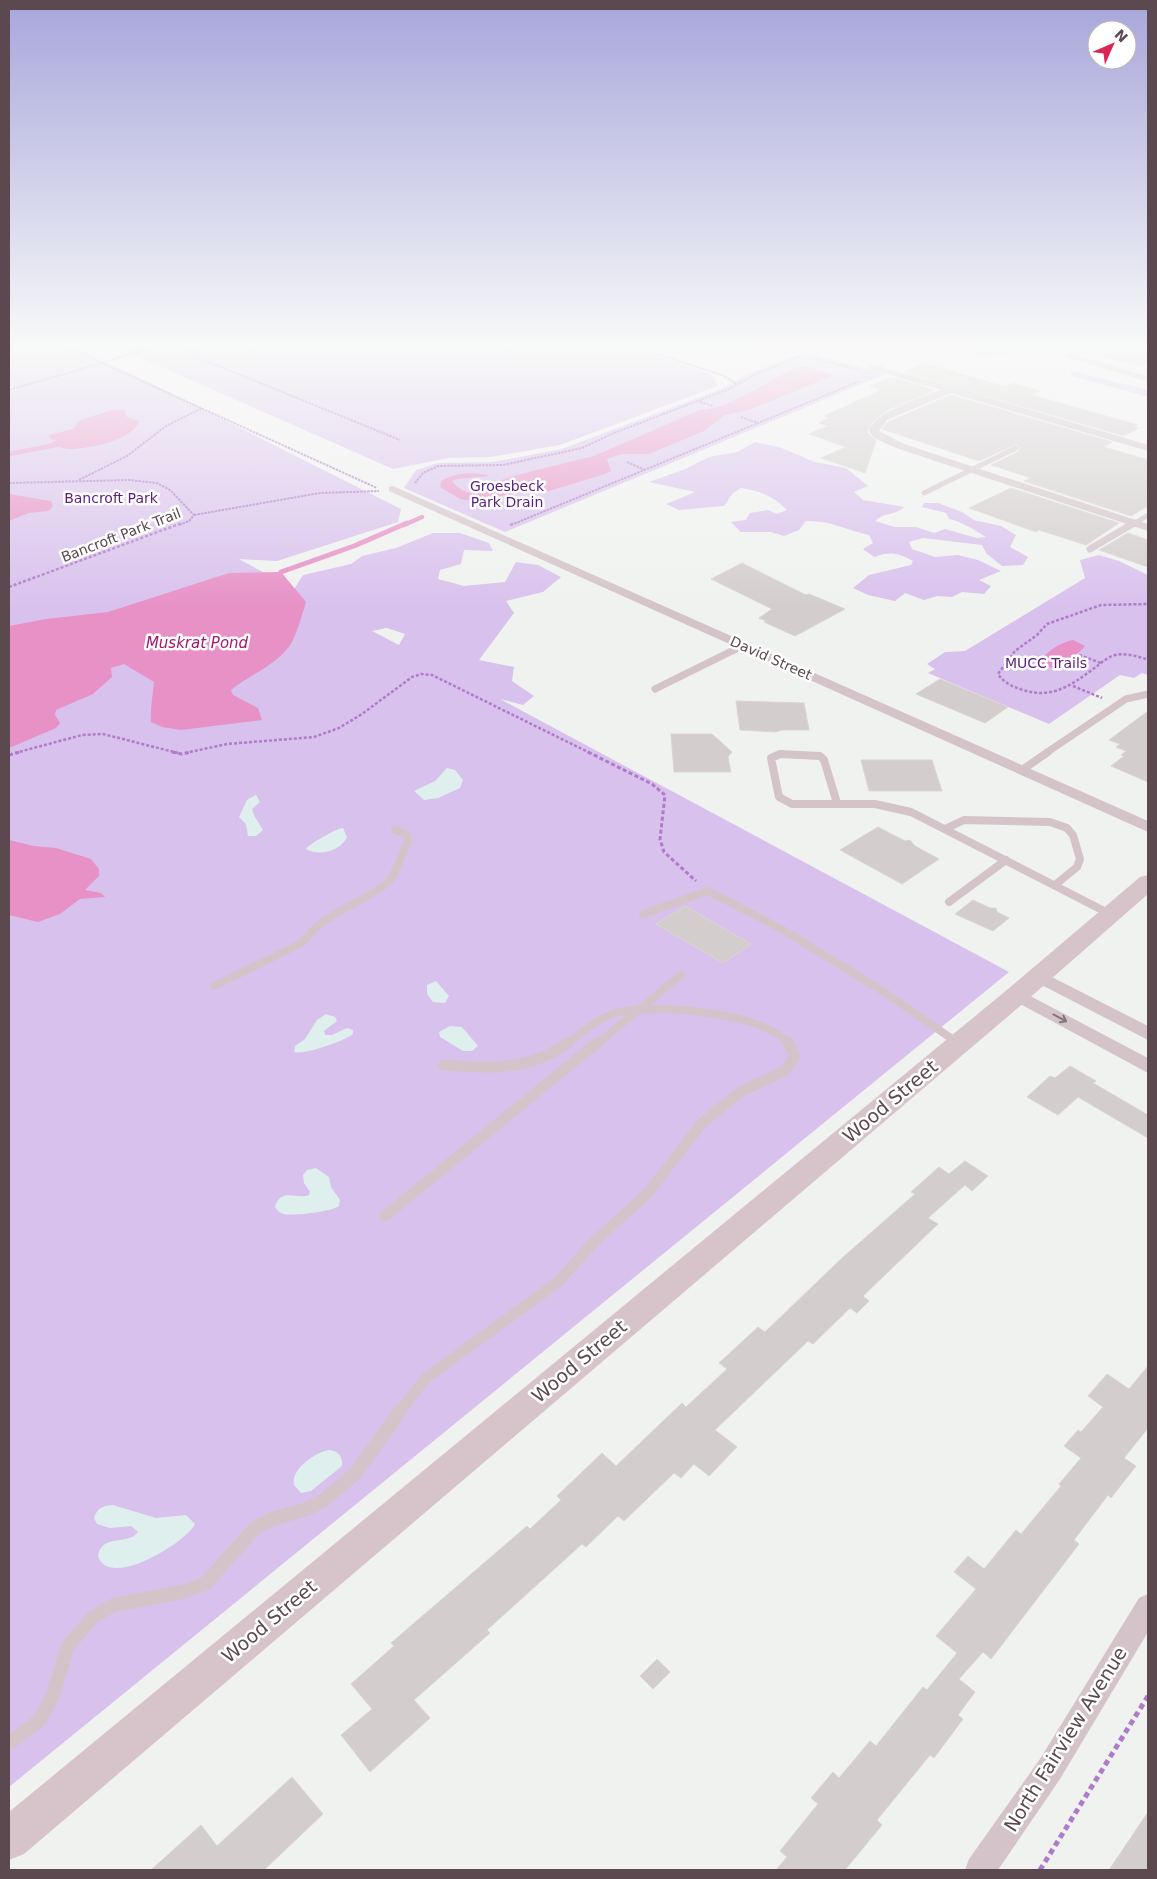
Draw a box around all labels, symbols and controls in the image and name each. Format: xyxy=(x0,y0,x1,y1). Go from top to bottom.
north arrow xyxy=(1087,20,1137,70)
text: N xyxy=(1111,26,1131,46)
park label: Groesbeck Park Drain xyxy=(470,478,545,510)
park label: Bancroft Park xyxy=(64,490,159,506)
street label: Bancroft Park Trail xyxy=(59,505,183,565)
street label: David Street xyxy=(728,633,815,683)
water label: Muskrat Pond xyxy=(146,634,249,652)
park label: MUCC Trails xyxy=(1005,655,1087,671)
one-way arrow xyxy=(1052,1014,1067,1023)
street label: Wood Street xyxy=(838,1055,942,1147)
street label: Wood Street xyxy=(527,1315,631,1407)
street label: Wood Street xyxy=(217,1575,321,1667)
street label: North Fairview Avenue xyxy=(999,1643,1131,1835)

